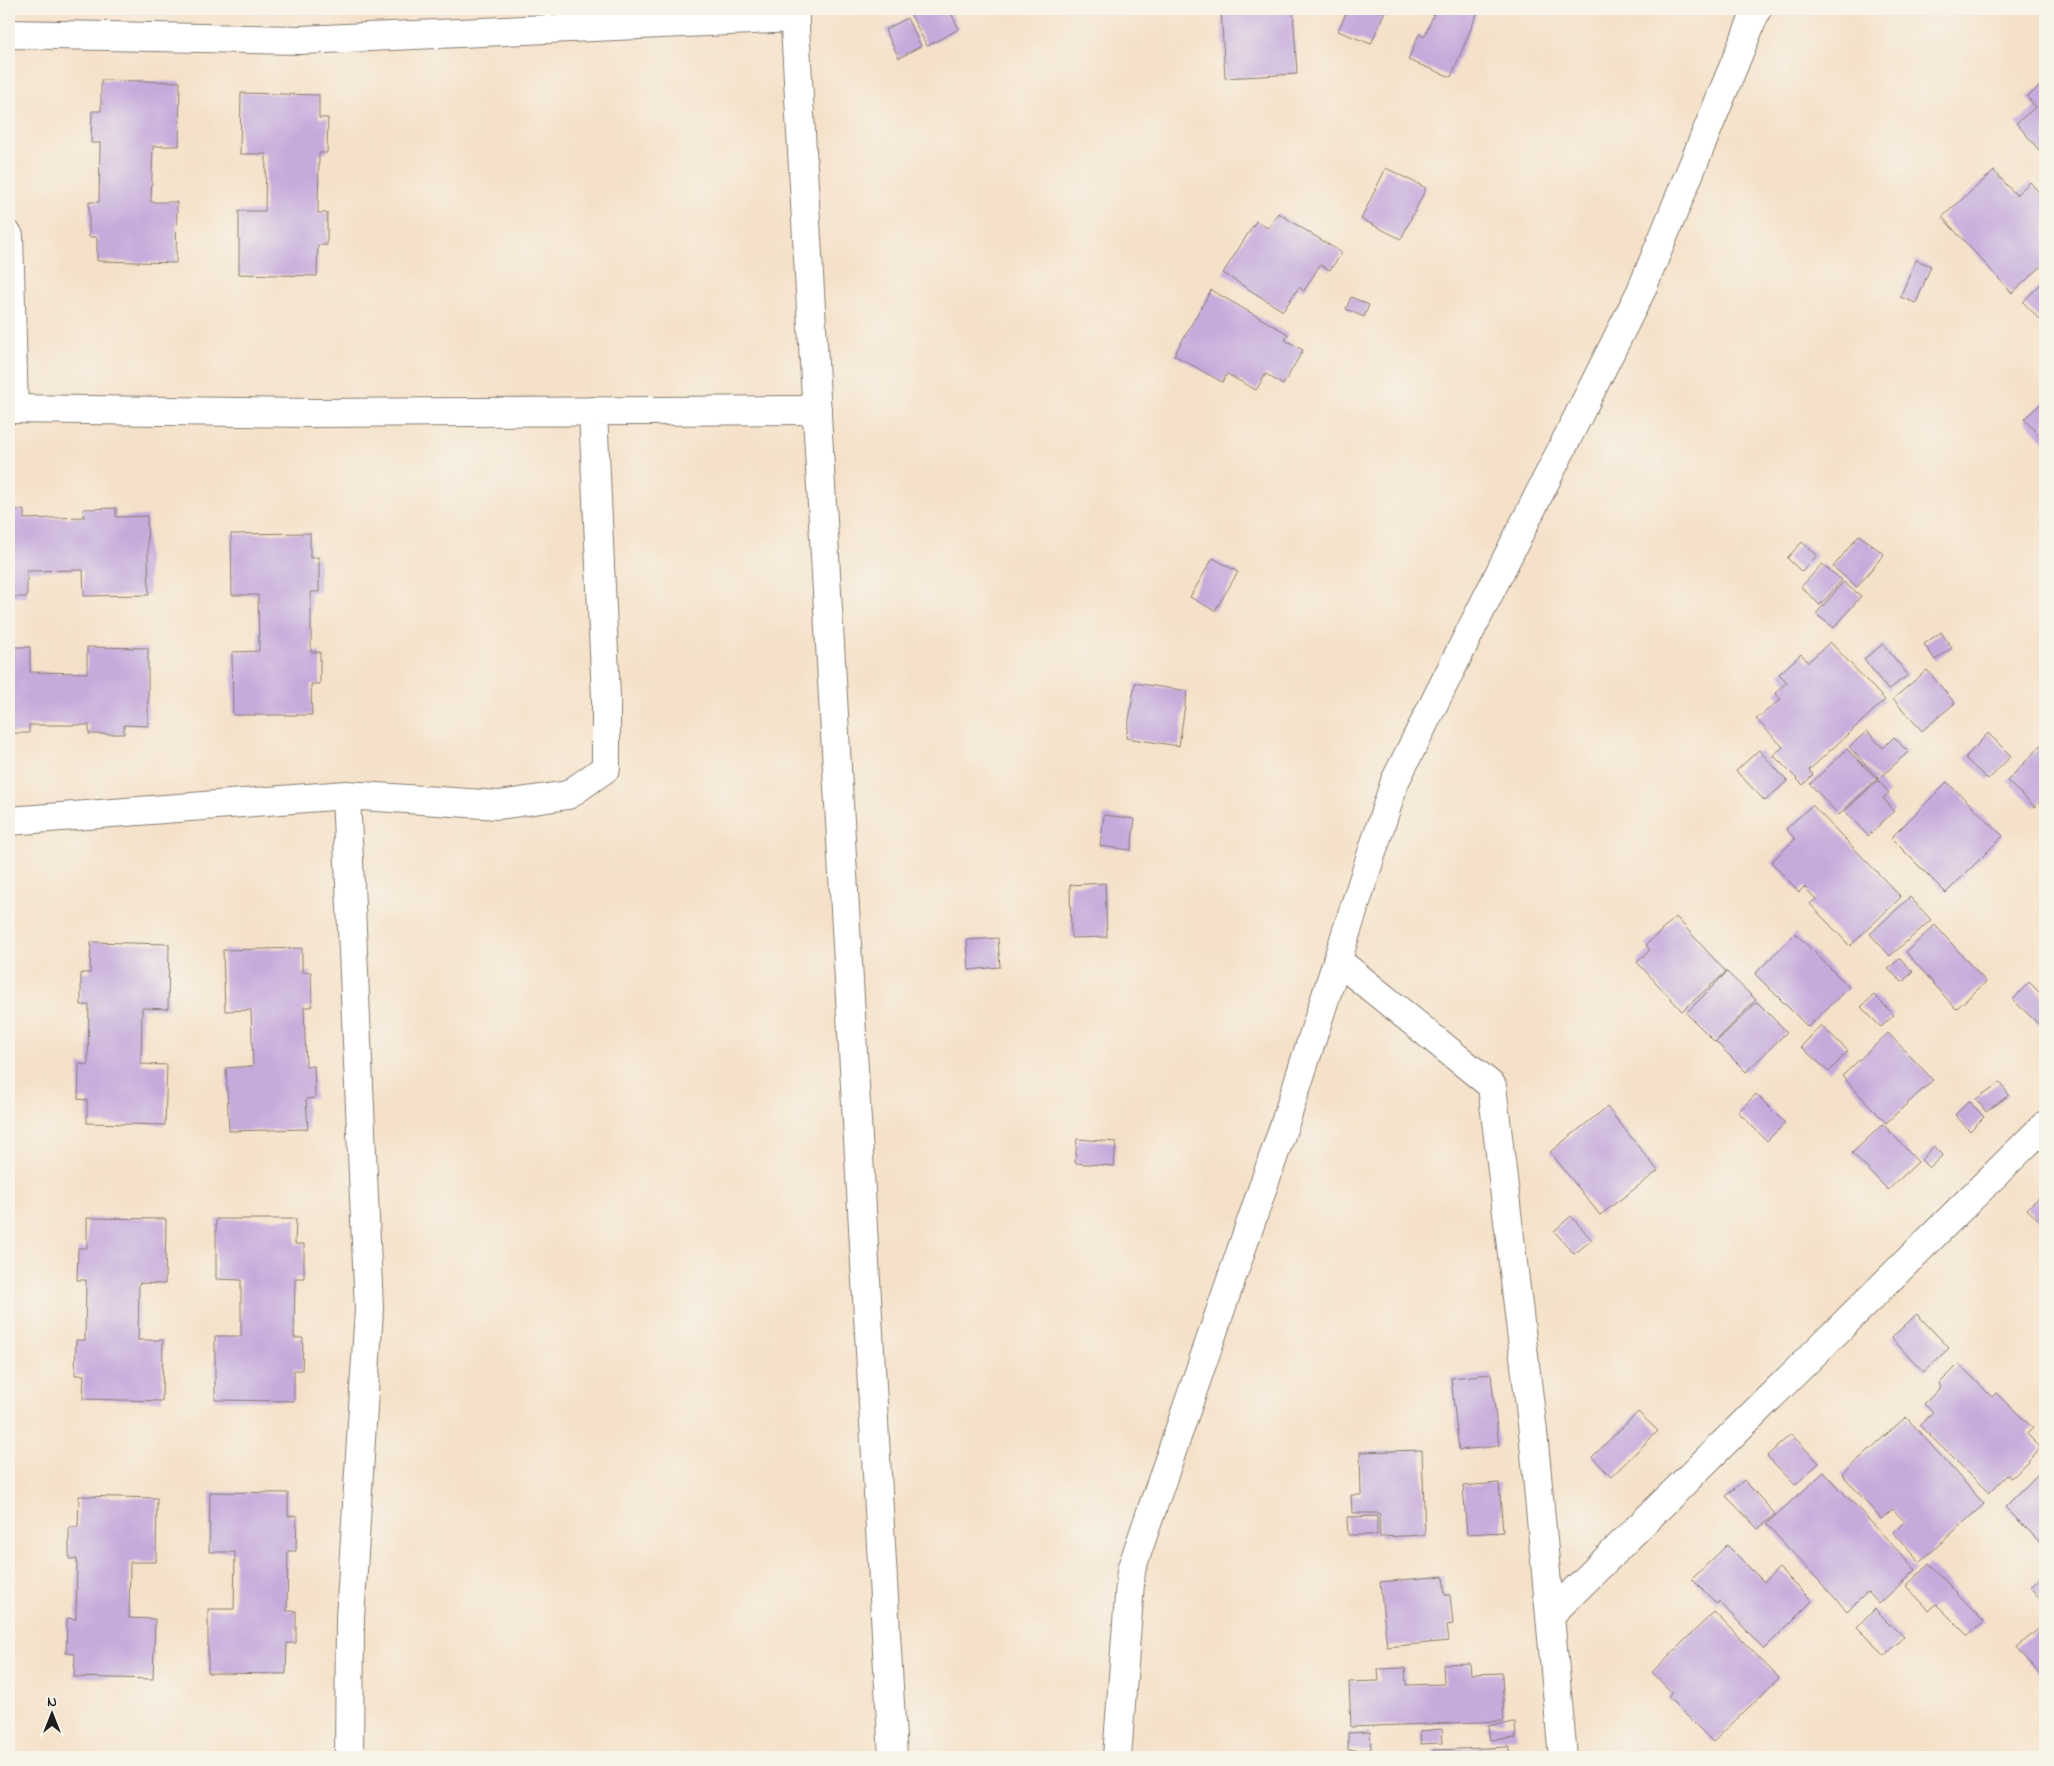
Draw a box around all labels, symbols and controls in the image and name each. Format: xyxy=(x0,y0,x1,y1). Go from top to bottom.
north arrow xyxy=(28,1688,78,1738)
text: N xyxy=(47,1692,57,1713)

